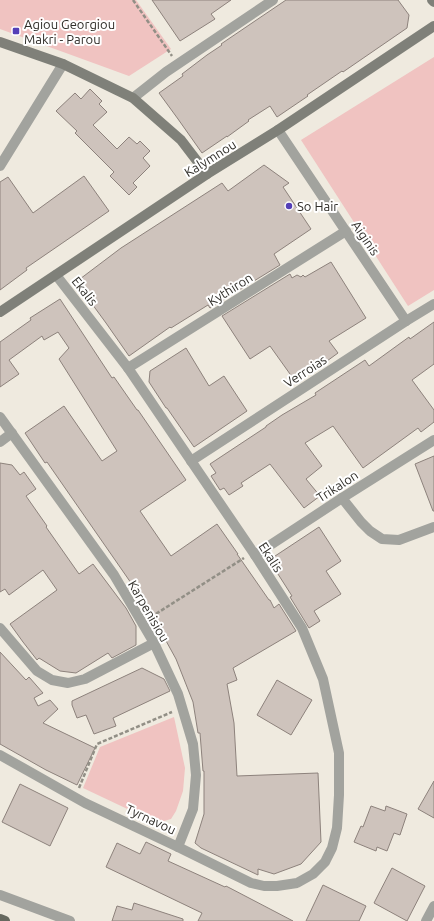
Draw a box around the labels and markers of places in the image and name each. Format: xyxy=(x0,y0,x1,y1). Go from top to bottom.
place label: Agiou Georgiou Makri - Parou xyxy=(24,17,115,46)
marker: Agiou Georgiou Makri - Parou xyxy=(11,26,21,36)
place label: So Hair xyxy=(297,199,338,213)
marker: So Hair xyxy=(284,201,294,211)

